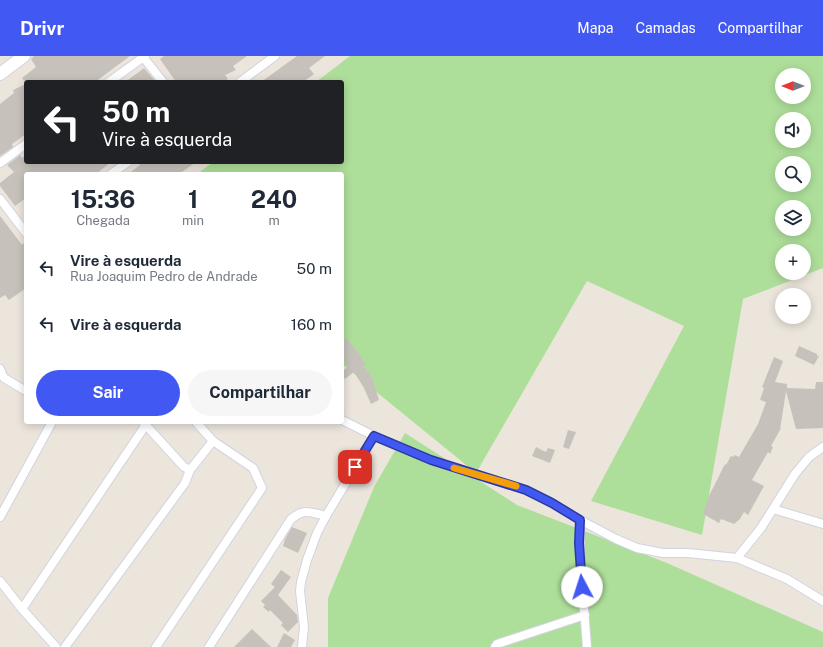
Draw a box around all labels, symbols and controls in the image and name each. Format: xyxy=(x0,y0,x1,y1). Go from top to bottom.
text: Drivr xyxy=(20,17,64,39)
text: Mapa xyxy=(577,20,613,36)
text: Camadas xyxy=(635,20,696,36)
text: Compartilhar xyxy=(718,20,803,36)
north arrow xyxy=(775,68,811,104)
map controls xyxy=(775,68,811,324)
text: 50 m xyxy=(102,95,170,128)
icon: left xyxy=(36,96,88,148)
button: sound xyxy=(775,112,811,148)
text: Vire à esquerda xyxy=(102,129,232,150)
button: search xyxy=(775,156,811,192)
text: 15:36 xyxy=(71,185,135,213)
text: 1 xyxy=(188,185,198,213)
text: 240 xyxy=(251,185,297,213)
button: layers xyxy=(775,200,811,236)
text: Chegada xyxy=(76,213,130,228)
text: min xyxy=(182,213,204,228)
text: m xyxy=(268,213,280,228)
button: + xyxy=(775,244,811,280)
text: Vire à esquerda xyxy=(70,252,182,269)
icon: left xyxy=(36,257,58,279)
text: 50 m xyxy=(297,260,332,277)
text: Rua Joaquim Pedro de Andrade xyxy=(70,269,258,284)
button: − xyxy=(775,288,811,324)
icon: left xyxy=(36,313,58,335)
text: Vire à esquerda xyxy=(70,316,182,333)
text: 160 m xyxy=(291,316,332,333)
button: Sair xyxy=(36,370,180,416)
button: Compartilhar xyxy=(188,370,332,416)
pin xyxy=(338,450,372,484)
icon: arrive xyxy=(344,456,366,478)
position arrow xyxy=(561,566,603,608)

